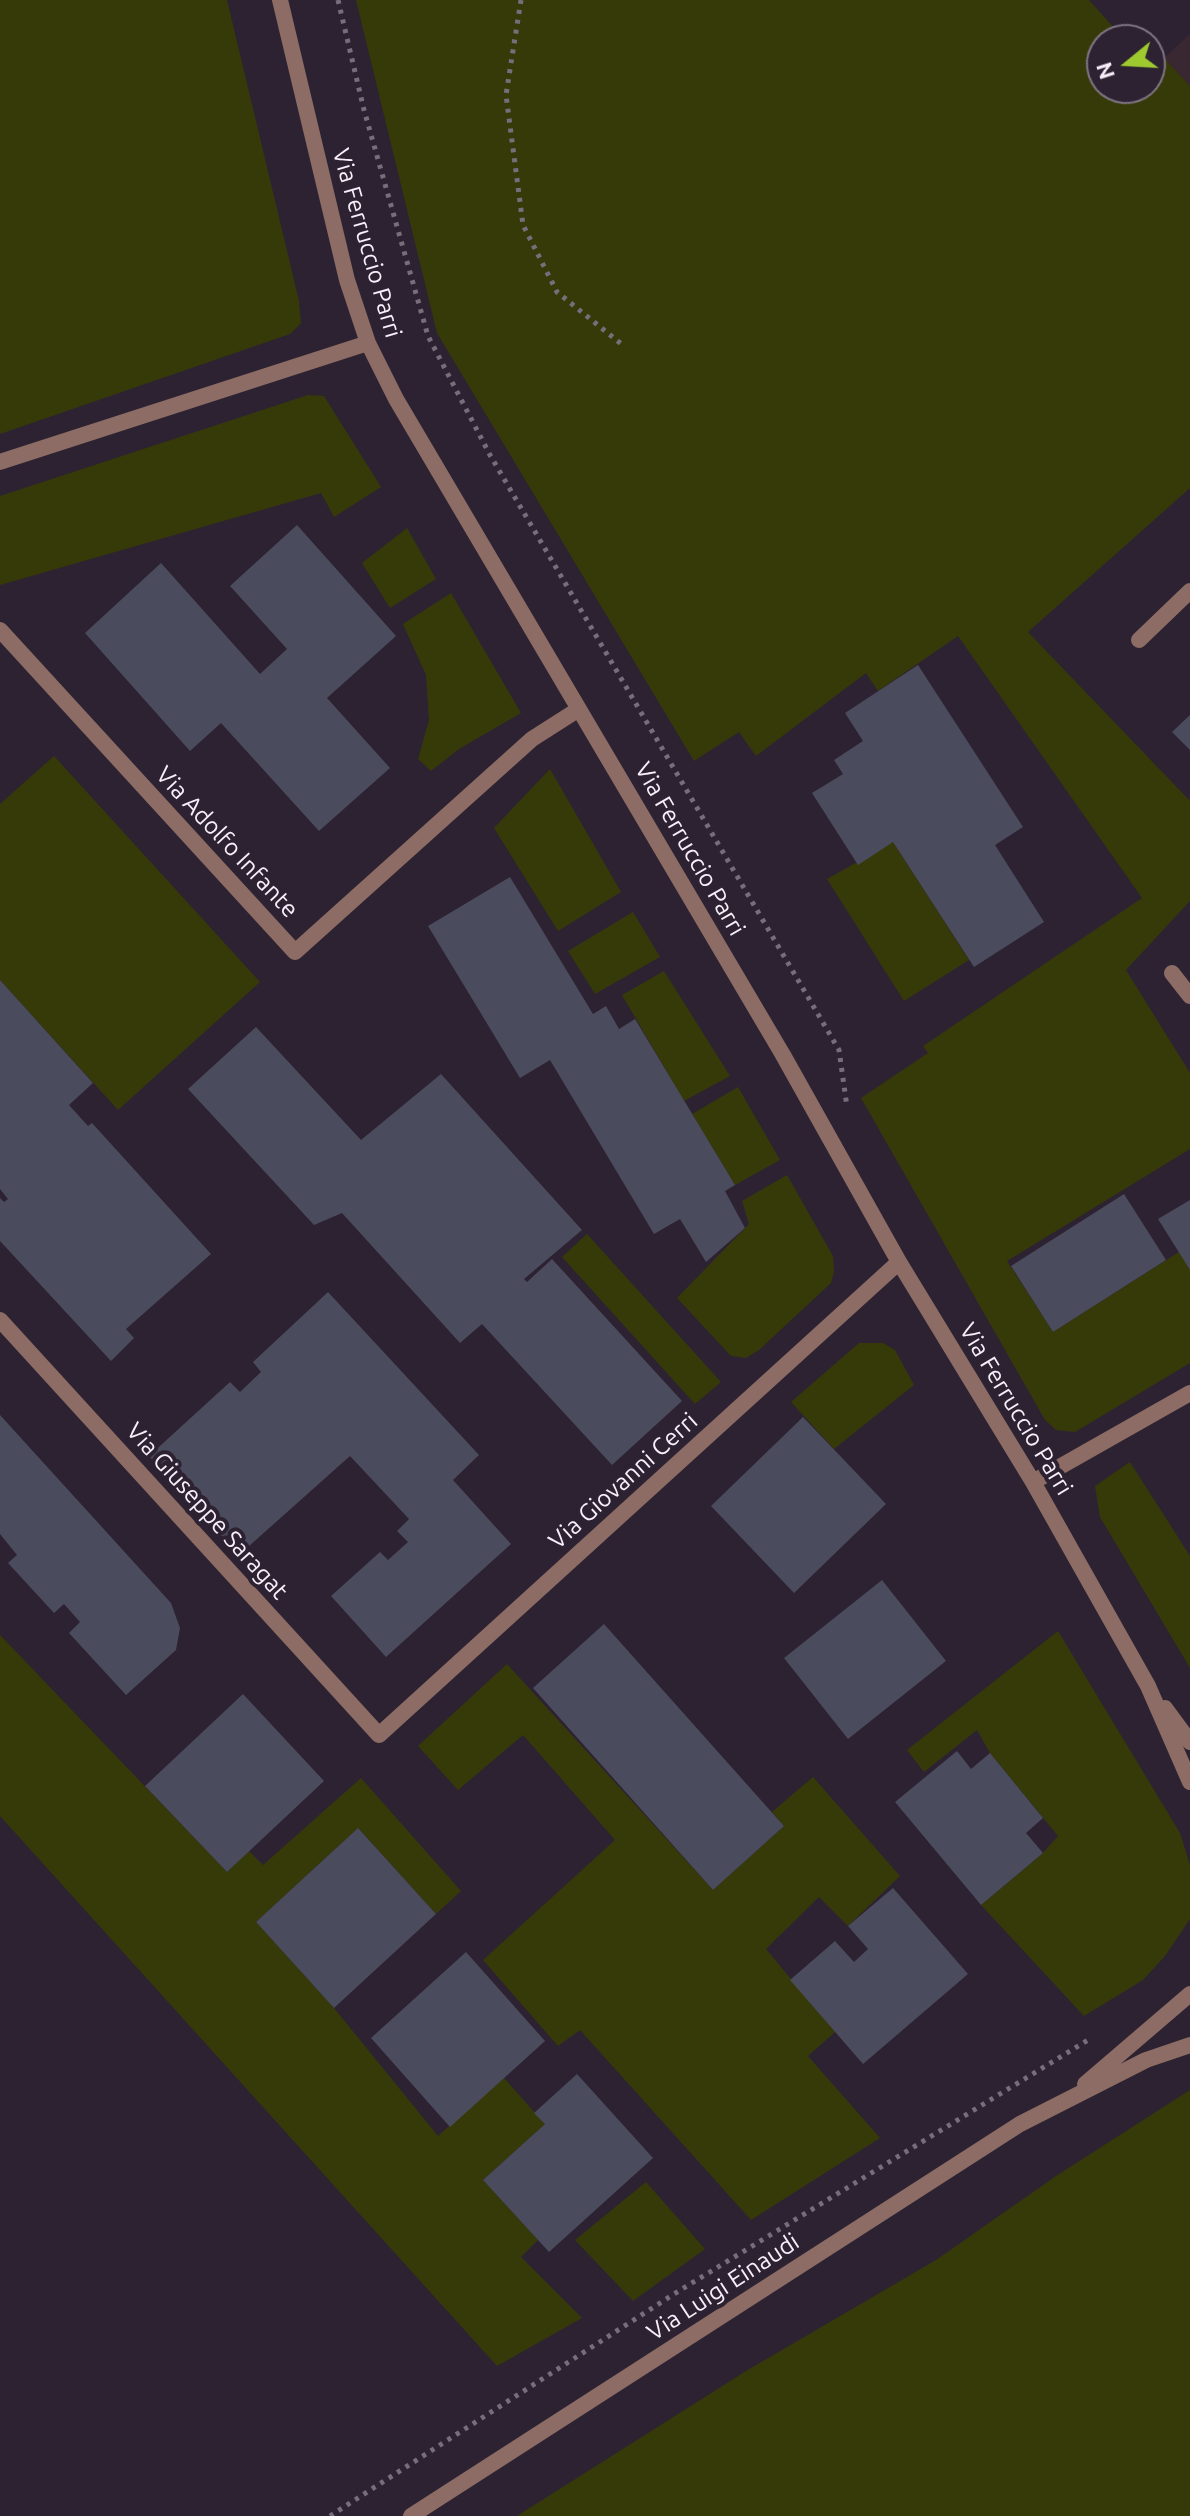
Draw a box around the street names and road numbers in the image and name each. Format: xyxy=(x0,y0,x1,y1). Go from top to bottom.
street label: Via Ferruccio Parri xyxy=(326,145,408,341)
street label: Via Ferruccio Parri xyxy=(629,757,751,941)
street label: Via Adolfo Infante xyxy=(150,761,304,923)
street label: Via Ferruccio Parri xyxy=(953,1318,1079,1500)
street label: Via Giovanni Cerri xyxy=(543,1407,703,1555)
street label: Via Giuseppe Saragat xyxy=(120,1417,294,1605)
street label: Via Luigi Einaudi xyxy=(642,2227,804,2347)

